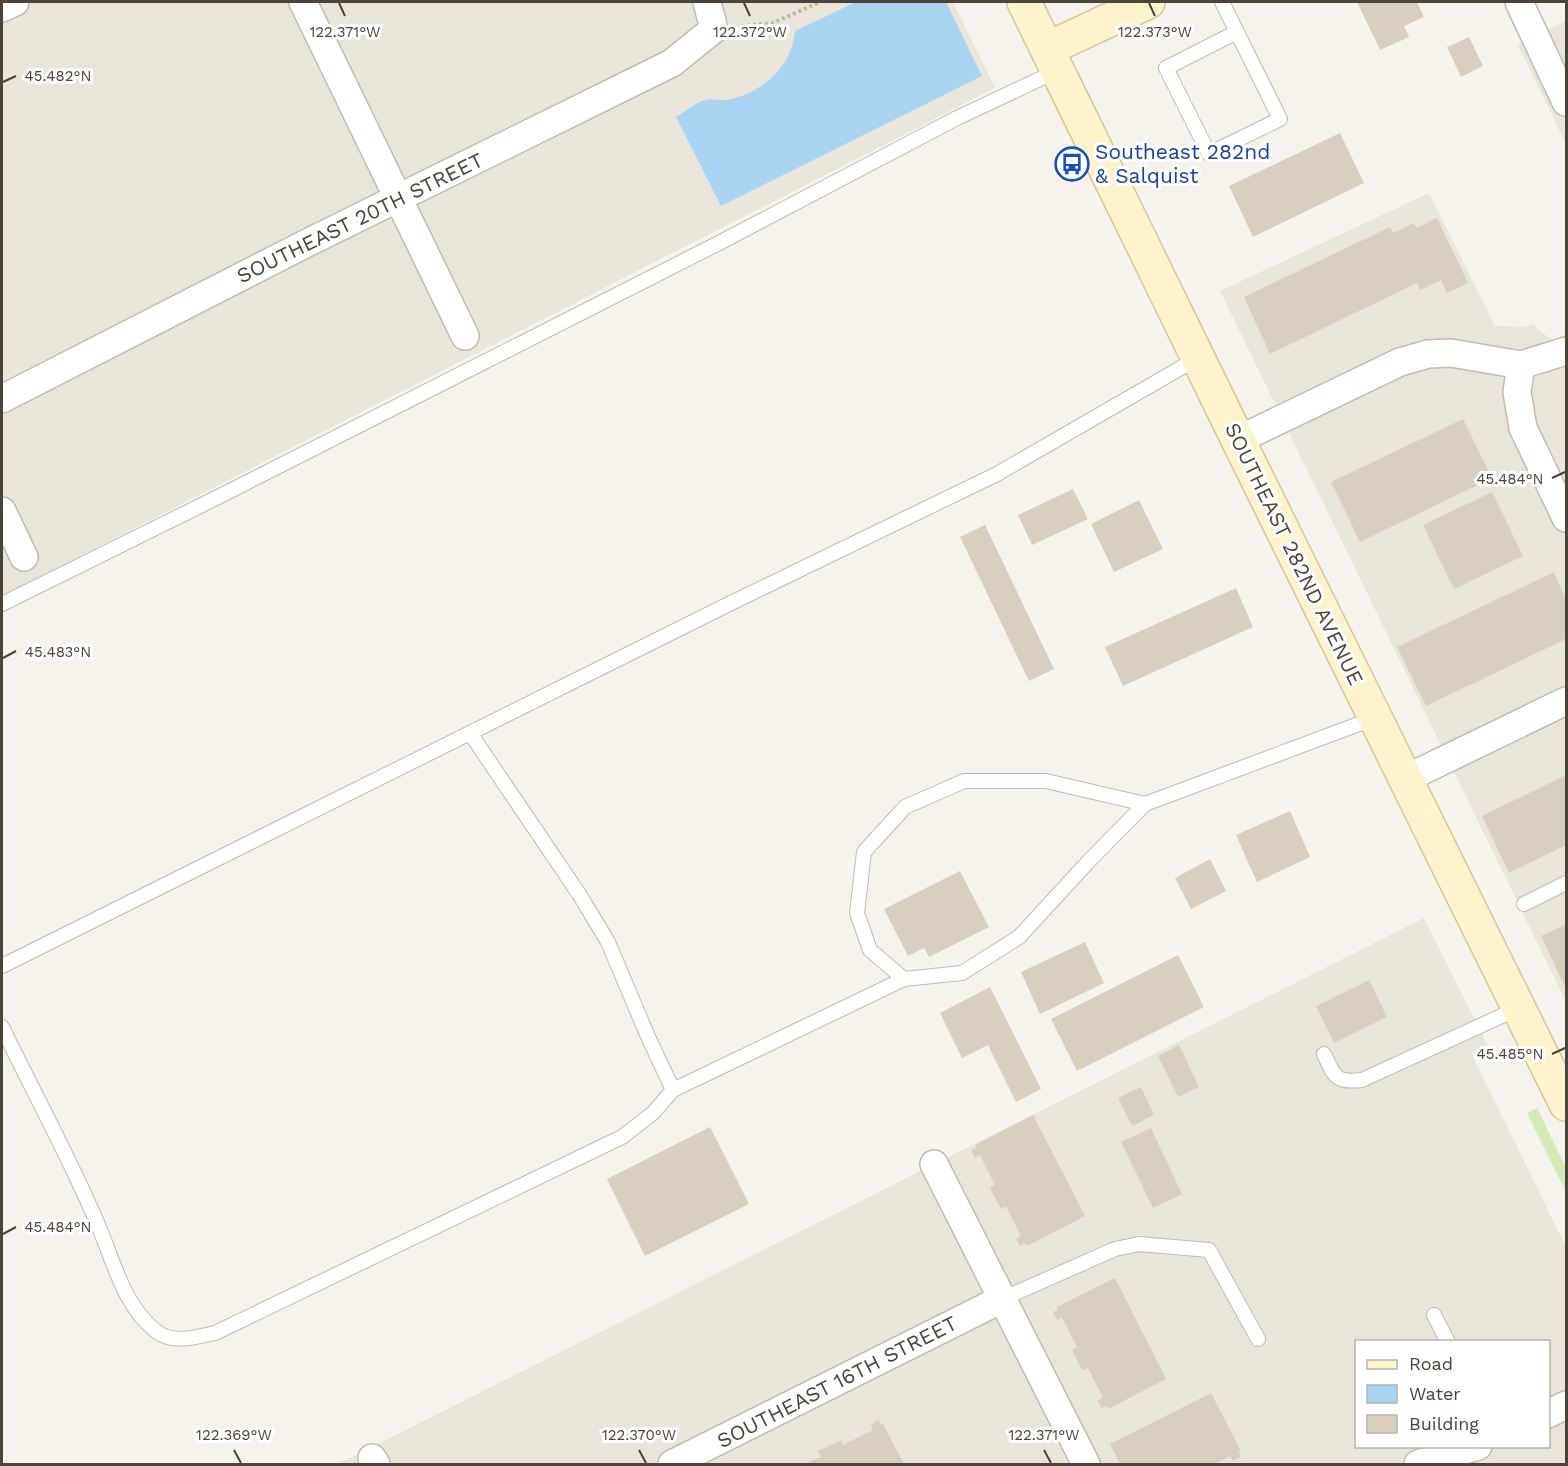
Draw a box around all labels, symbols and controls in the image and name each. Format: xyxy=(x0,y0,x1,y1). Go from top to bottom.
text: 122.371°W xyxy=(309,23,381,41)
text: 122.372°W xyxy=(713,23,787,41)
text: 122.373°W xyxy=(1118,23,1192,41)
text: 45.482°N xyxy=(25,67,91,85)
place label: Southeast 282nd & Salquist xyxy=(1095,139,1270,188)
bus stop icon: Southeast 282nd & Salquist xyxy=(1054,146,1090,182)
street label: SOUTHEAST 20TH STREET xyxy=(233,147,487,288)
street label: SOUTHEAST 282ND AVENUE xyxy=(1220,418,1369,689)
text: 45.484°N xyxy=(1476,470,1544,488)
text: 45.483°N xyxy=(25,643,91,661)
text: 45.485°N xyxy=(1477,1045,1543,1063)
text: 45.484°N xyxy=(24,1218,92,1236)
street label: SOUTHEAST 16TH STREET xyxy=(713,1310,961,1453)
legend xyxy=(1355,1340,1550,1448)
text: Road xyxy=(1409,1353,1453,1374)
text: Water xyxy=(1409,1383,1461,1404)
text: Building xyxy=(1409,1413,1479,1434)
text: 122.369°W xyxy=(196,1426,272,1444)
text: 122.370°W xyxy=(602,1426,676,1444)
text: 122.371°W xyxy=(1008,1426,1080,1444)

